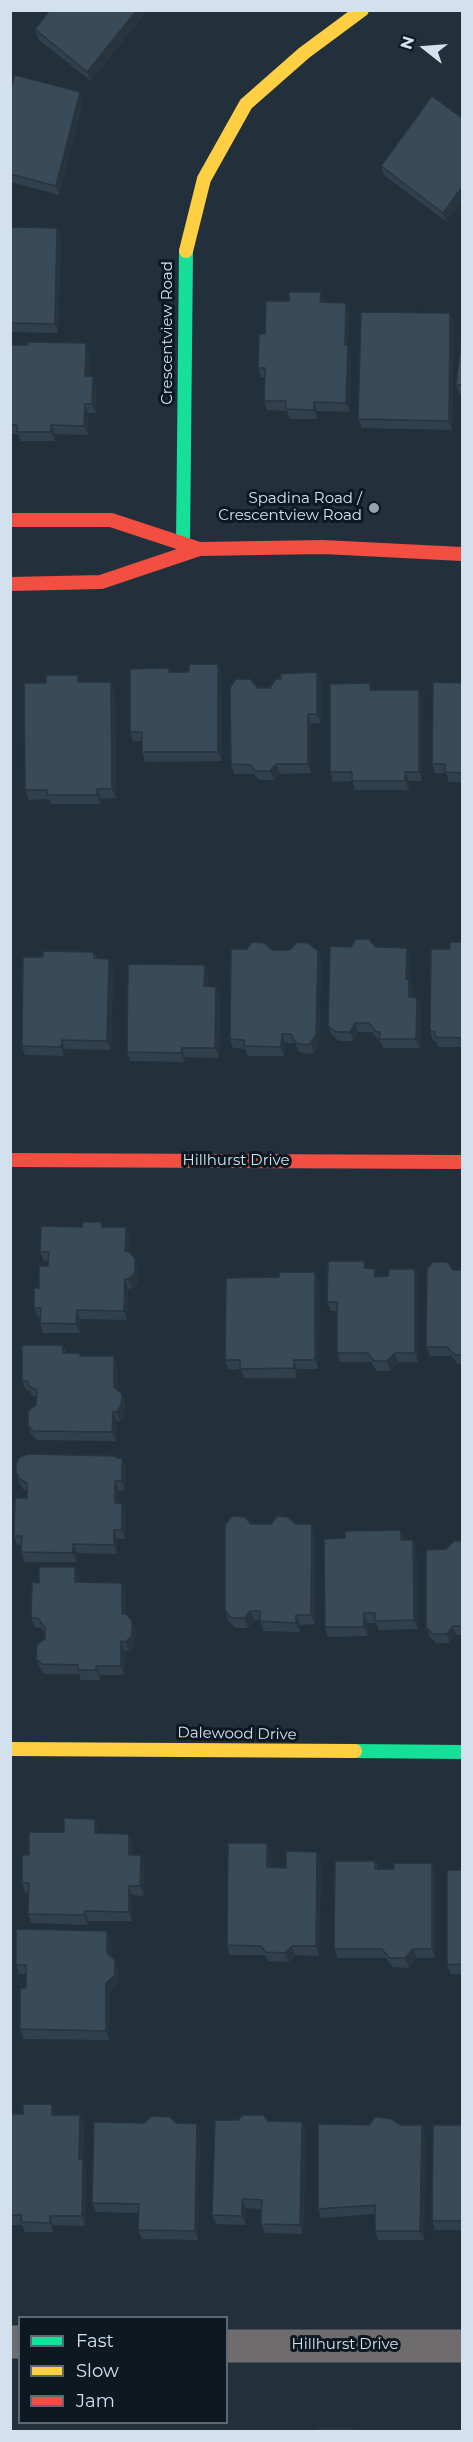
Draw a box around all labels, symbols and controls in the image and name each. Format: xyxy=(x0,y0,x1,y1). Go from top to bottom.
north arrow xyxy=(395,18,455,78)
text: N xyxy=(396,34,418,52)
street label: Crescentview Road xyxy=(159,261,177,405)
place label: Spadina Road / Crescentview Road xyxy=(218,490,362,525)
marker: Spadina Road / Crescentview Road xyxy=(367,501,381,515)
street label: Hillhurst Drive xyxy=(182,1152,290,1170)
street label: Dalewood Drive xyxy=(177,1724,297,1744)
legend xyxy=(18,2316,228,2424)
text: Fast xyxy=(76,2330,114,2352)
street label: Hillhurst Drive xyxy=(291,2336,399,2354)
text: Slow xyxy=(76,2360,119,2382)
text: Jam xyxy=(76,2390,115,2412)

